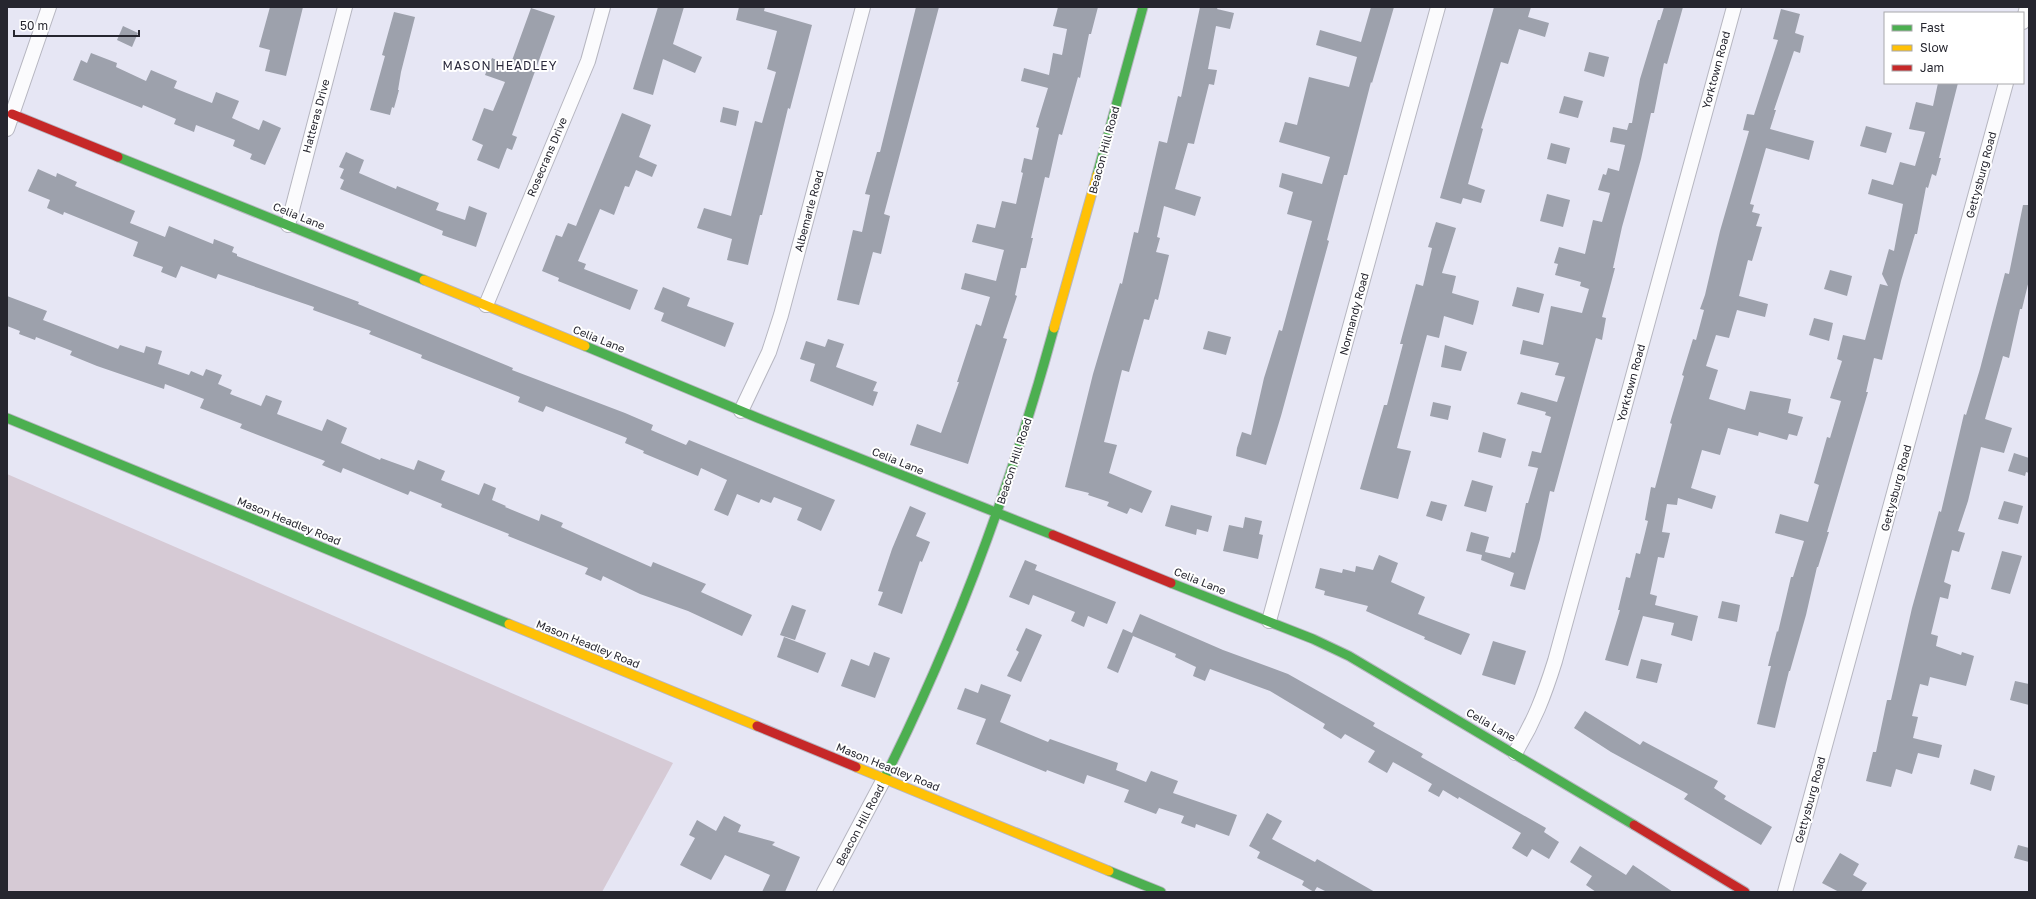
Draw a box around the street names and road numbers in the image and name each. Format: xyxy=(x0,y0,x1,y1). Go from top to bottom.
street label: Yorktown Road xyxy=(1699,30,1732,110)
street label: Hatteras Drive xyxy=(299,78,332,154)
street label: Beacon Hill Road xyxy=(1086,105,1121,195)
street label: Rosecrans Drive xyxy=(524,115,569,199)
street label: Gettysburg Road xyxy=(1963,130,1998,220)
street label: Albemarle Road xyxy=(791,169,826,253)
street label: Celia Lane xyxy=(271,199,327,232)
street label: Normandy Road xyxy=(1336,271,1371,356)
street label: Celia Lane xyxy=(571,322,627,355)
street label: Yorktown Road xyxy=(1614,343,1647,423)
street label: Beacon Hill Road xyxy=(993,416,1034,506)
street label: Gettysburg Road xyxy=(1878,443,1913,533)
street label: Celia Lane xyxy=(870,444,926,477)
street label: Mason Headley Road xyxy=(235,494,343,547)
street label: Celia Lane xyxy=(1172,564,1228,597)
street label: Mason Headley Road xyxy=(534,617,642,670)
street label: Celia Lane xyxy=(1464,705,1518,744)
street label: Mason Headley Road xyxy=(834,740,942,793)
street label: Gettysburg Road xyxy=(1792,755,1827,845)
street label: Beacon Hill Road xyxy=(833,782,886,868)

